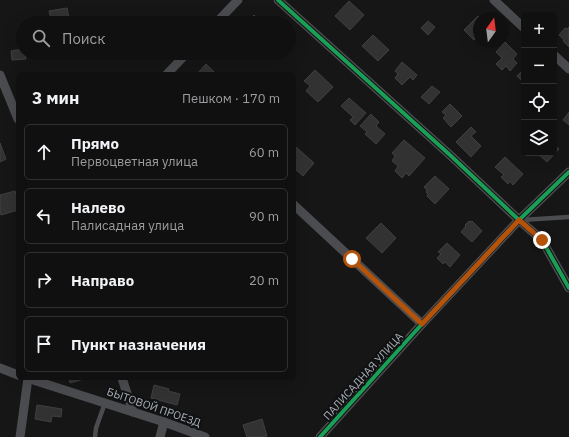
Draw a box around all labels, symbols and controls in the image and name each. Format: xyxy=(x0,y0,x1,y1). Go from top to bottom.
north arrow xyxy=(473,12,509,48)
map controls xyxy=(521,12,557,156)
button: + xyxy=(521,12,557,48)
search box xyxy=(16,16,296,60)
icon: search xyxy=(30,27,52,49)
text: Поиск xyxy=(62,29,105,48)
button: − xyxy=(521,48,557,84)
button: locate xyxy=(521,84,557,120)
text: 3 мин xyxy=(32,87,79,109)
text: Пешком · 170 m xyxy=(182,90,280,107)
button: layers xyxy=(521,120,557,156)
text: Прямо xyxy=(71,134,119,153)
icon: ahead xyxy=(33,141,55,163)
text: 60 m xyxy=(249,144,279,161)
text: Первоцветная улица xyxy=(71,153,198,170)
text: Налево xyxy=(71,198,125,217)
icon: left xyxy=(33,205,55,227)
text: 90 m xyxy=(249,208,279,225)
text: Палисадная улица xyxy=(71,217,184,234)
route end xyxy=(533,231,551,249)
route start xyxy=(343,250,361,268)
icon: right xyxy=(33,269,55,291)
text: Направо xyxy=(71,271,134,290)
text: 20 m xyxy=(249,272,279,289)
street label: ПАЛИСАДНАЯ УЛИЦА xyxy=(320,329,406,423)
icon: arrive xyxy=(33,333,55,355)
text: Пункт назначения xyxy=(71,335,206,354)
street label: БЫТОВОЙ ПРОЕЗД xyxy=(105,384,203,430)

